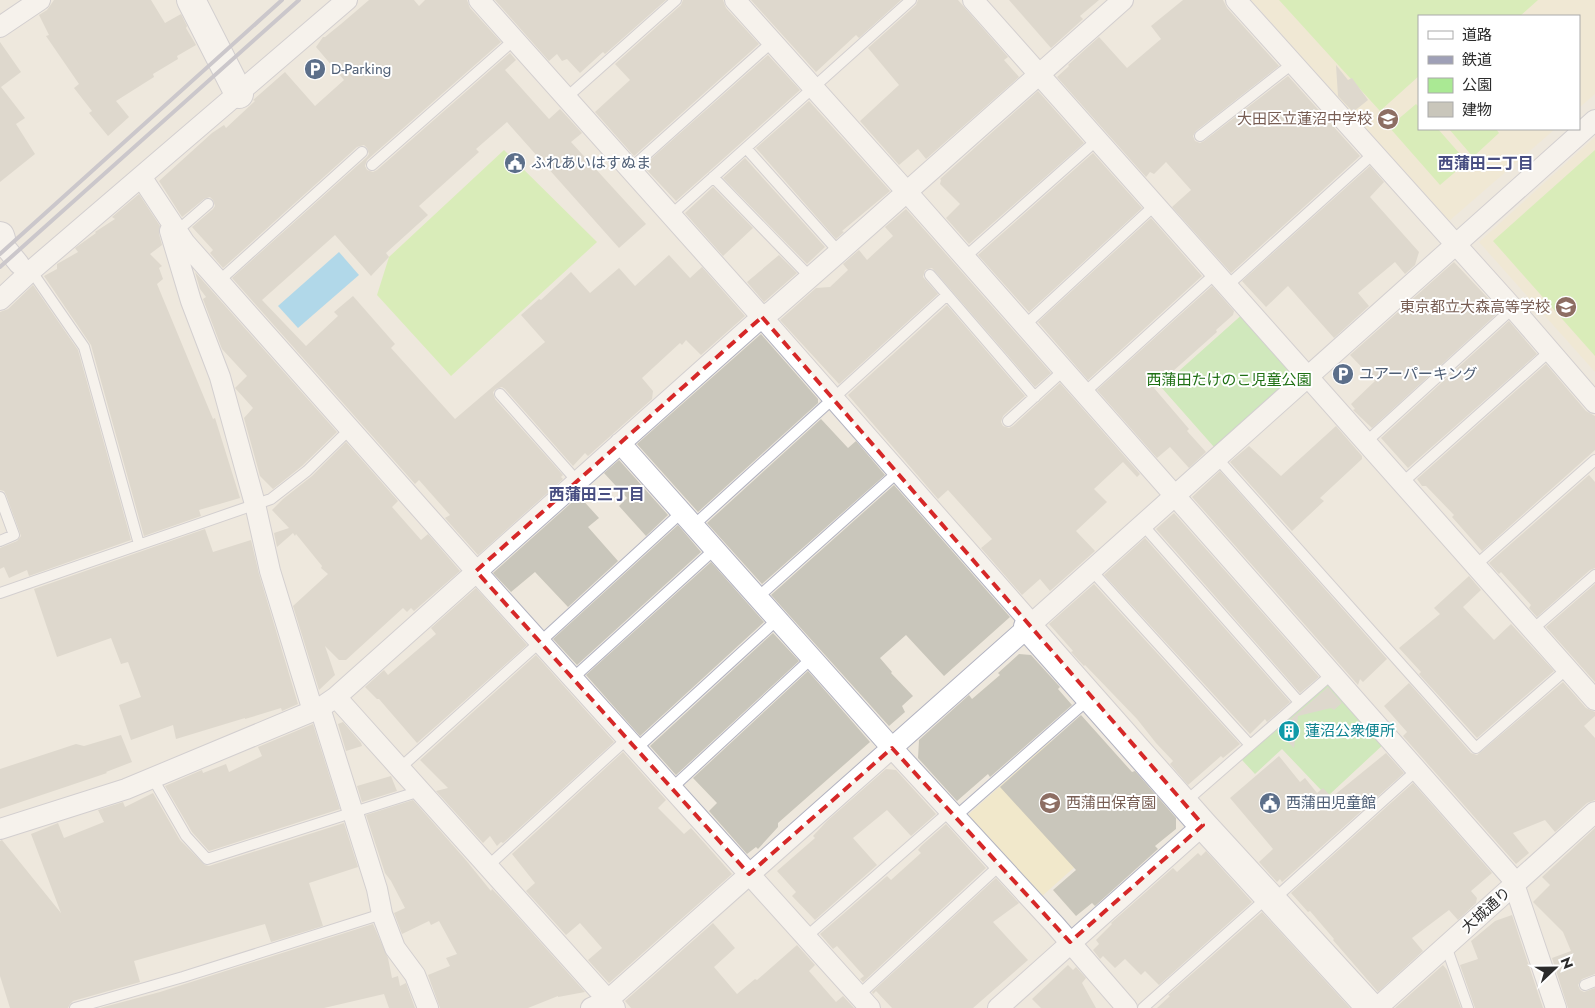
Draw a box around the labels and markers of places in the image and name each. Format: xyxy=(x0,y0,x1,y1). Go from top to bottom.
parking icon: D-Parking xyxy=(303,57,327,81)
place label: D-Parking xyxy=(331,58,391,80)
school or university icon: 大田区立蓮沼中学校 xyxy=(1376,107,1400,131)
place label: 大田区立蓮沼中学校 xyxy=(1237,108,1372,130)
public building icon: ふれあいはすぬま xyxy=(503,151,527,175)
place label: ふれあいはすぬま xyxy=(531,152,651,174)
school or university icon: 東京都立大森高等学校 xyxy=(1554,295,1578,319)
place label: 東京都立大森高等学校 xyxy=(1400,296,1550,318)
parking icon: ユアーパーキング xyxy=(1331,362,1355,386)
place label: ユアーパーキング xyxy=(1359,363,1478,385)
building icon: 蓮沼公衆便所 xyxy=(1277,719,1301,743)
place label: 蓮沼公衆便所 xyxy=(1305,720,1395,742)
school or university icon: 西蒲田保育園 xyxy=(1038,791,1062,815)
public building icon: 西蒲田児童館 xyxy=(1258,791,1282,815)
place label: 西蒲田保育園 xyxy=(1066,792,1156,814)
place label: 西蒲田児童館 xyxy=(1286,792,1376,814)

